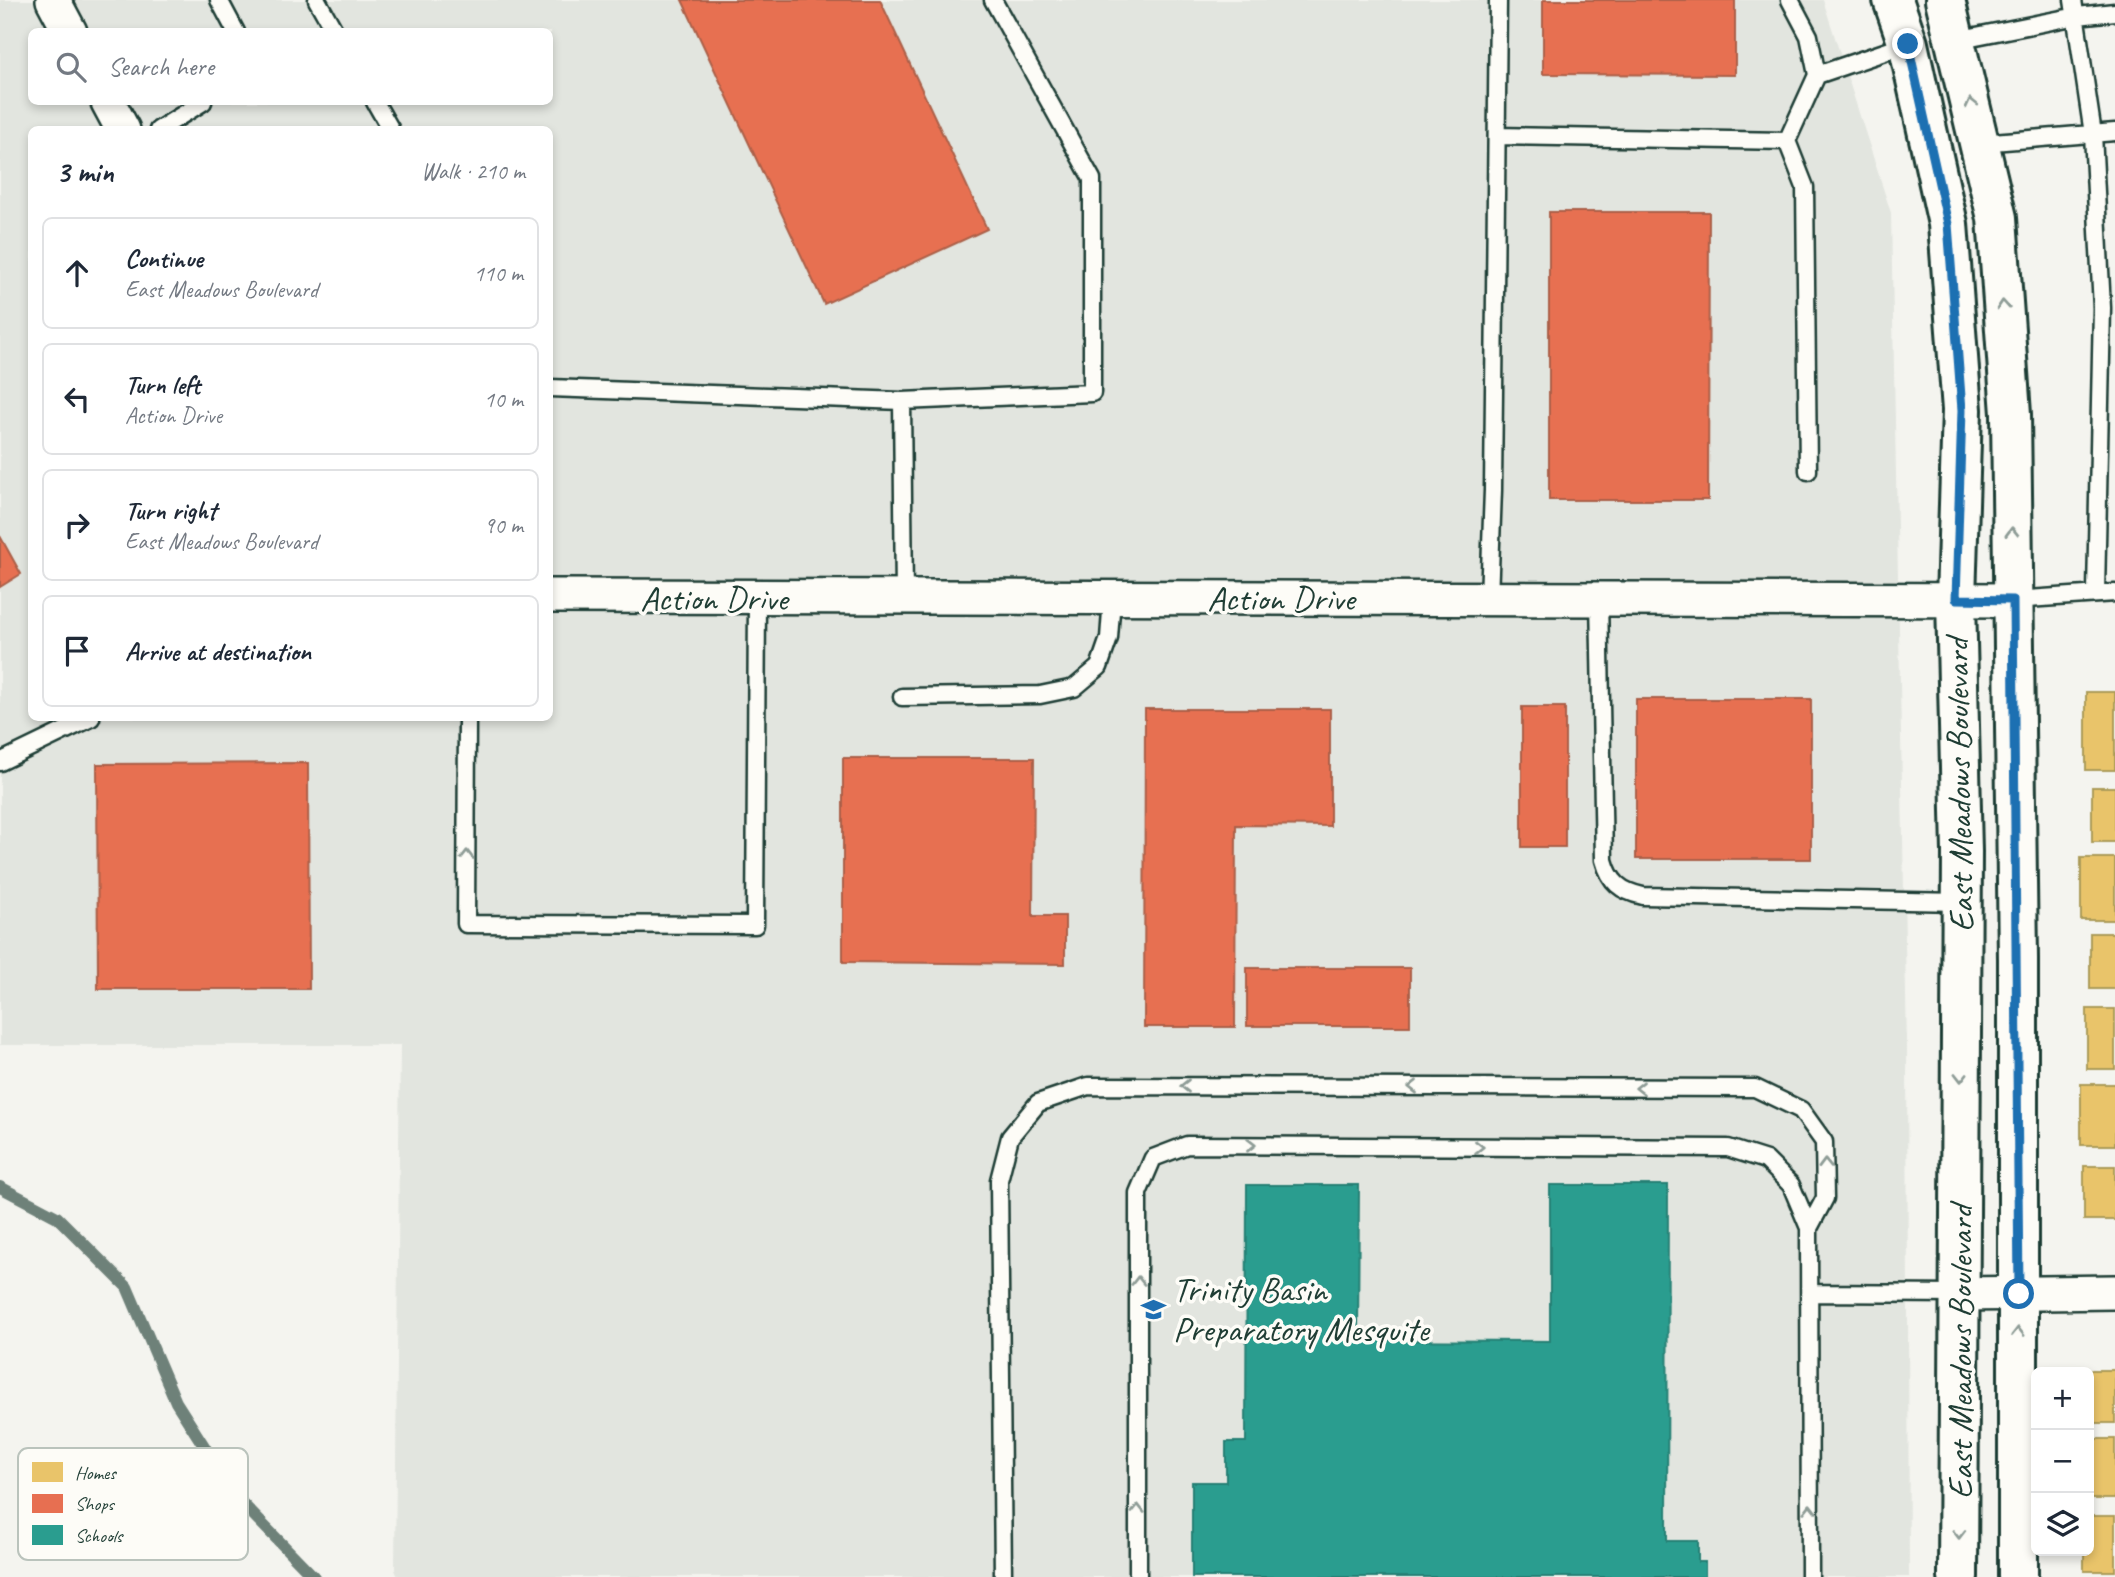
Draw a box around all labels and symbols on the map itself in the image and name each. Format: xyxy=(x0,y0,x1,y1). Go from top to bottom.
route end xyxy=(1892,28,1923,59)
one-way arrow xyxy=(1965,98,1979,110)
one-way arrow xyxy=(1996,299,2011,310)
one-way arrow xyxy=(2004,526,2020,537)
street label: Action Drive xyxy=(640,576,790,621)
street label: Action Drive xyxy=(1207,576,1357,621)
street label: East Meadows Boulevard xyxy=(1934,633,1984,932)
one-way arrow xyxy=(459,850,475,860)
one-way arrow xyxy=(1953,1073,1969,1083)
one-way arrow xyxy=(1180,1078,1190,1094)
one-way arrow xyxy=(1407,1079,1418,1095)
one-way arrow xyxy=(1635,1080,1645,1096)
one-way arrow xyxy=(1247,1137,1257,1153)
one-way arrow xyxy=(1474,1139,1485,1155)
one-way arrow xyxy=(1817,1159,1832,1170)
street label: East Meadows Boulevard xyxy=(1938,1200,1983,1499)
place label: Trinity Basin Preparatory Mesquite xyxy=(1173,1267,1431,1352)
one-way arrow xyxy=(1130,1276,1146,1286)
route start xyxy=(2003,1278,2034,1309)
school or university icon: Trinity Basin Preparatory Mesquite xyxy=(1139,1295,1167,1323)
one-way arrow xyxy=(2010,1326,2026,1336)
legend xyxy=(18,1448,248,1560)
text: Homes xyxy=(75,1461,117,1485)
text: Shops xyxy=(75,1492,115,1516)
one-way arrow xyxy=(1130,1503,1146,1514)
one-way arrow xyxy=(1802,1503,1818,1514)
text: Schools xyxy=(75,1524,125,1548)
one-way arrow xyxy=(1951,1528,1966,1539)

